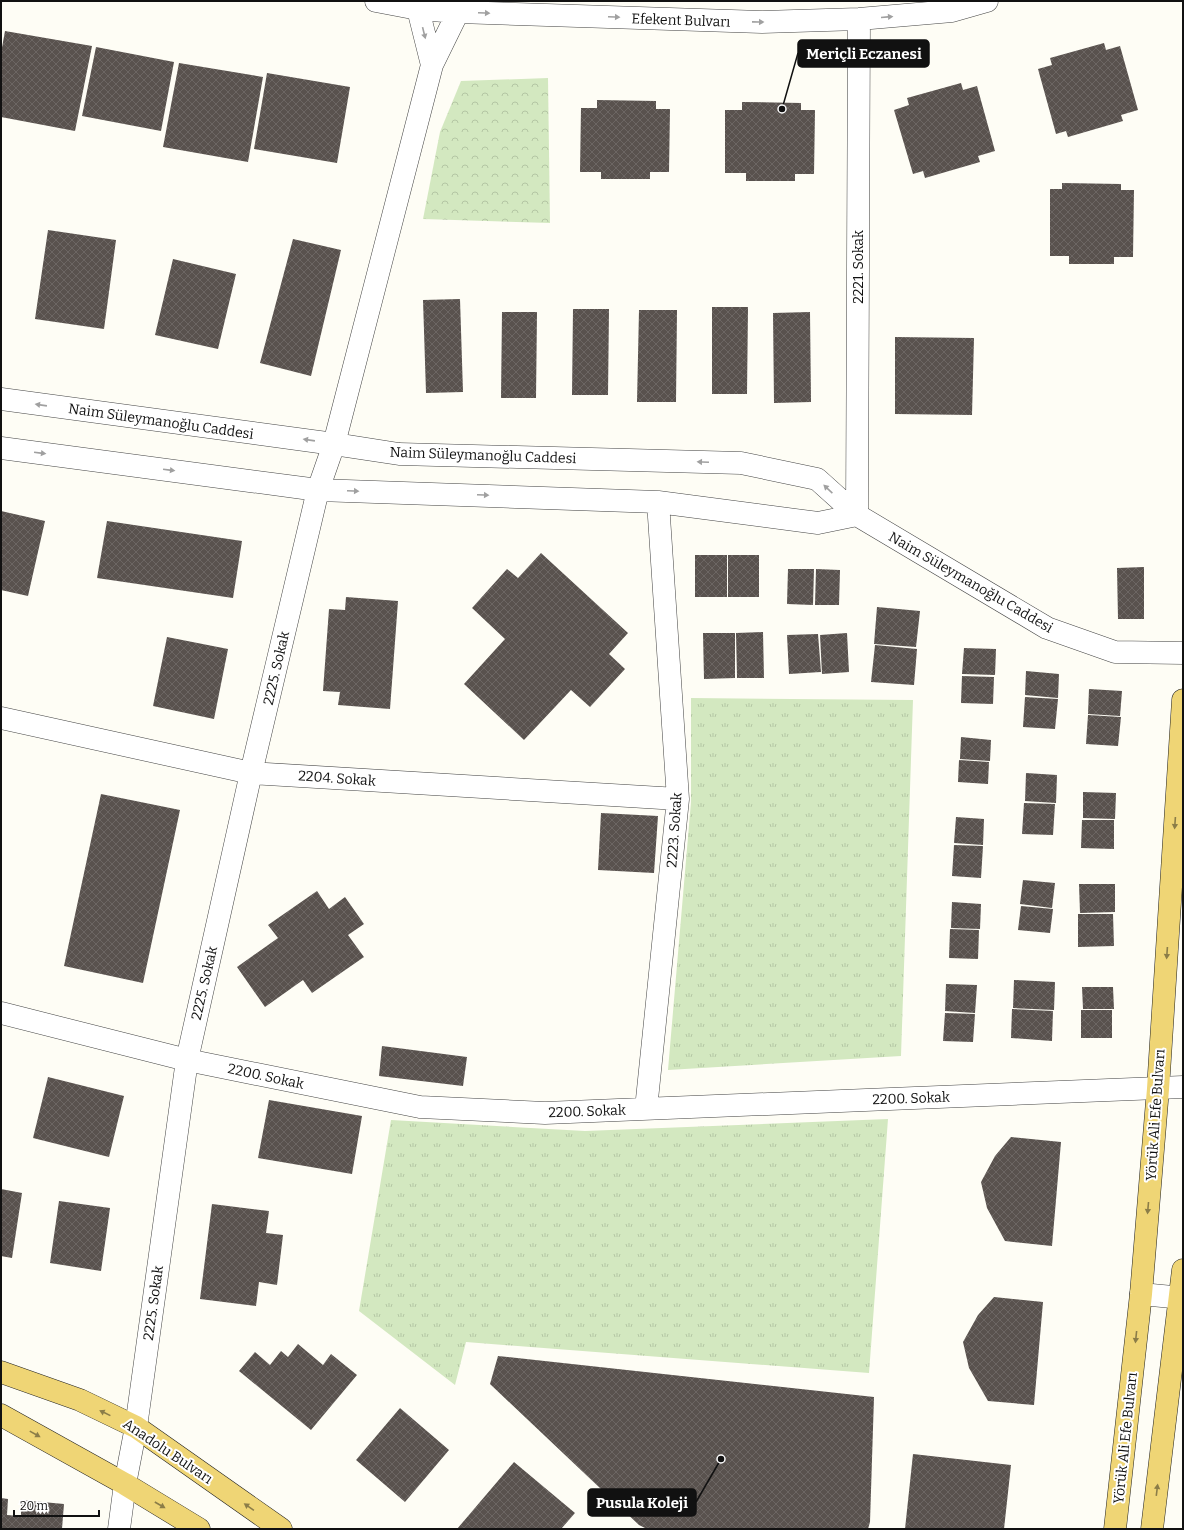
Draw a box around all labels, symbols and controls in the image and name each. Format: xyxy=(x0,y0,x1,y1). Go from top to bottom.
one-way arrow xyxy=(478,10,491,16)
street label: Efekent Bulvarı xyxy=(631,10,731,31)
one-way arrow xyxy=(881,13,893,20)
one-way arrow xyxy=(608,14,620,21)
one-way arrow xyxy=(752,19,765,25)
one-way arrow xyxy=(421,27,427,39)
callout: Meriçli Eczanesi xyxy=(798,40,929,67)
text: Meriçli Eczanesi xyxy=(806,45,922,63)
street label: 2221. Sokak xyxy=(850,230,867,304)
street label: Naim Süleymanoğlu Caddesi xyxy=(67,400,255,443)
one-way arrow xyxy=(35,401,47,408)
one-way arrow xyxy=(303,437,315,444)
street label: Naim Süleymanoğlu Caddesi xyxy=(389,444,577,467)
one-way arrow xyxy=(34,450,46,456)
one-way arrow xyxy=(697,458,709,465)
one-way arrow xyxy=(163,467,175,473)
one-way arrow xyxy=(823,484,833,494)
one-way arrow xyxy=(347,487,359,494)
one-way arrow xyxy=(477,492,490,498)
street label: Naim Süleymanoğlu Caddesi xyxy=(886,528,1056,637)
street label: 2225. Sokak xyxy=(260,630,293,707)
street label: 2204. Sokak xyxy=(298,767,376,790)
street label: 2223. Sokak xyxy=(663,792,686,868)
one-way arrow xyxy=(1172,817,1179,829)
street label: 2225. Sokak xyxy=(188,945,221,1022)
one-way arrow xyxy=(1163,947,1170,959)
street label: Yörük Ali Efe Bulvarı xyxy=(1142,1049,1169,1182)
street label: 2200. Sokak xyxy=(226,1060,306,1093)
street label: 2200. Sokak xyxy=(872,1089,950,1108)
street label: 2200. Sokak xyxy=(548,1102,626,1121)
one-way arrow xyxy=(1145,1202,1152,1214)
street label: 2225. Sokak xyxy=(140,1265,167,1341)
one-way arrow xyxy=(1133,1331,1139,1343)
street label: Yörük Ali Efe Bulvarı xyxy=(1110,1371,1141,1505)
one-way arrow xyxy=(100,1409,111,1416)
street label: Anadolu Bulvarı xyxy=(120,1415,216,1488)
one-way arrow xyxy=(29,1430,41,1437)
one-way arrow xyxy=(1153,1484,1160,1496)
callout: Pusula Koleji xyxy=(588,1489,696,1516)
scale bar xyxy=(14,1492,99,1518)
text: Pusula Koleji xyxy=(596,1494,688,1512)
text: 20 m xyxy=(20,1499,49,1513)
one-way arrow xyxy=(154,1501,166,1508)
one-way arrow xyxy=(244,1503,254,1511)

